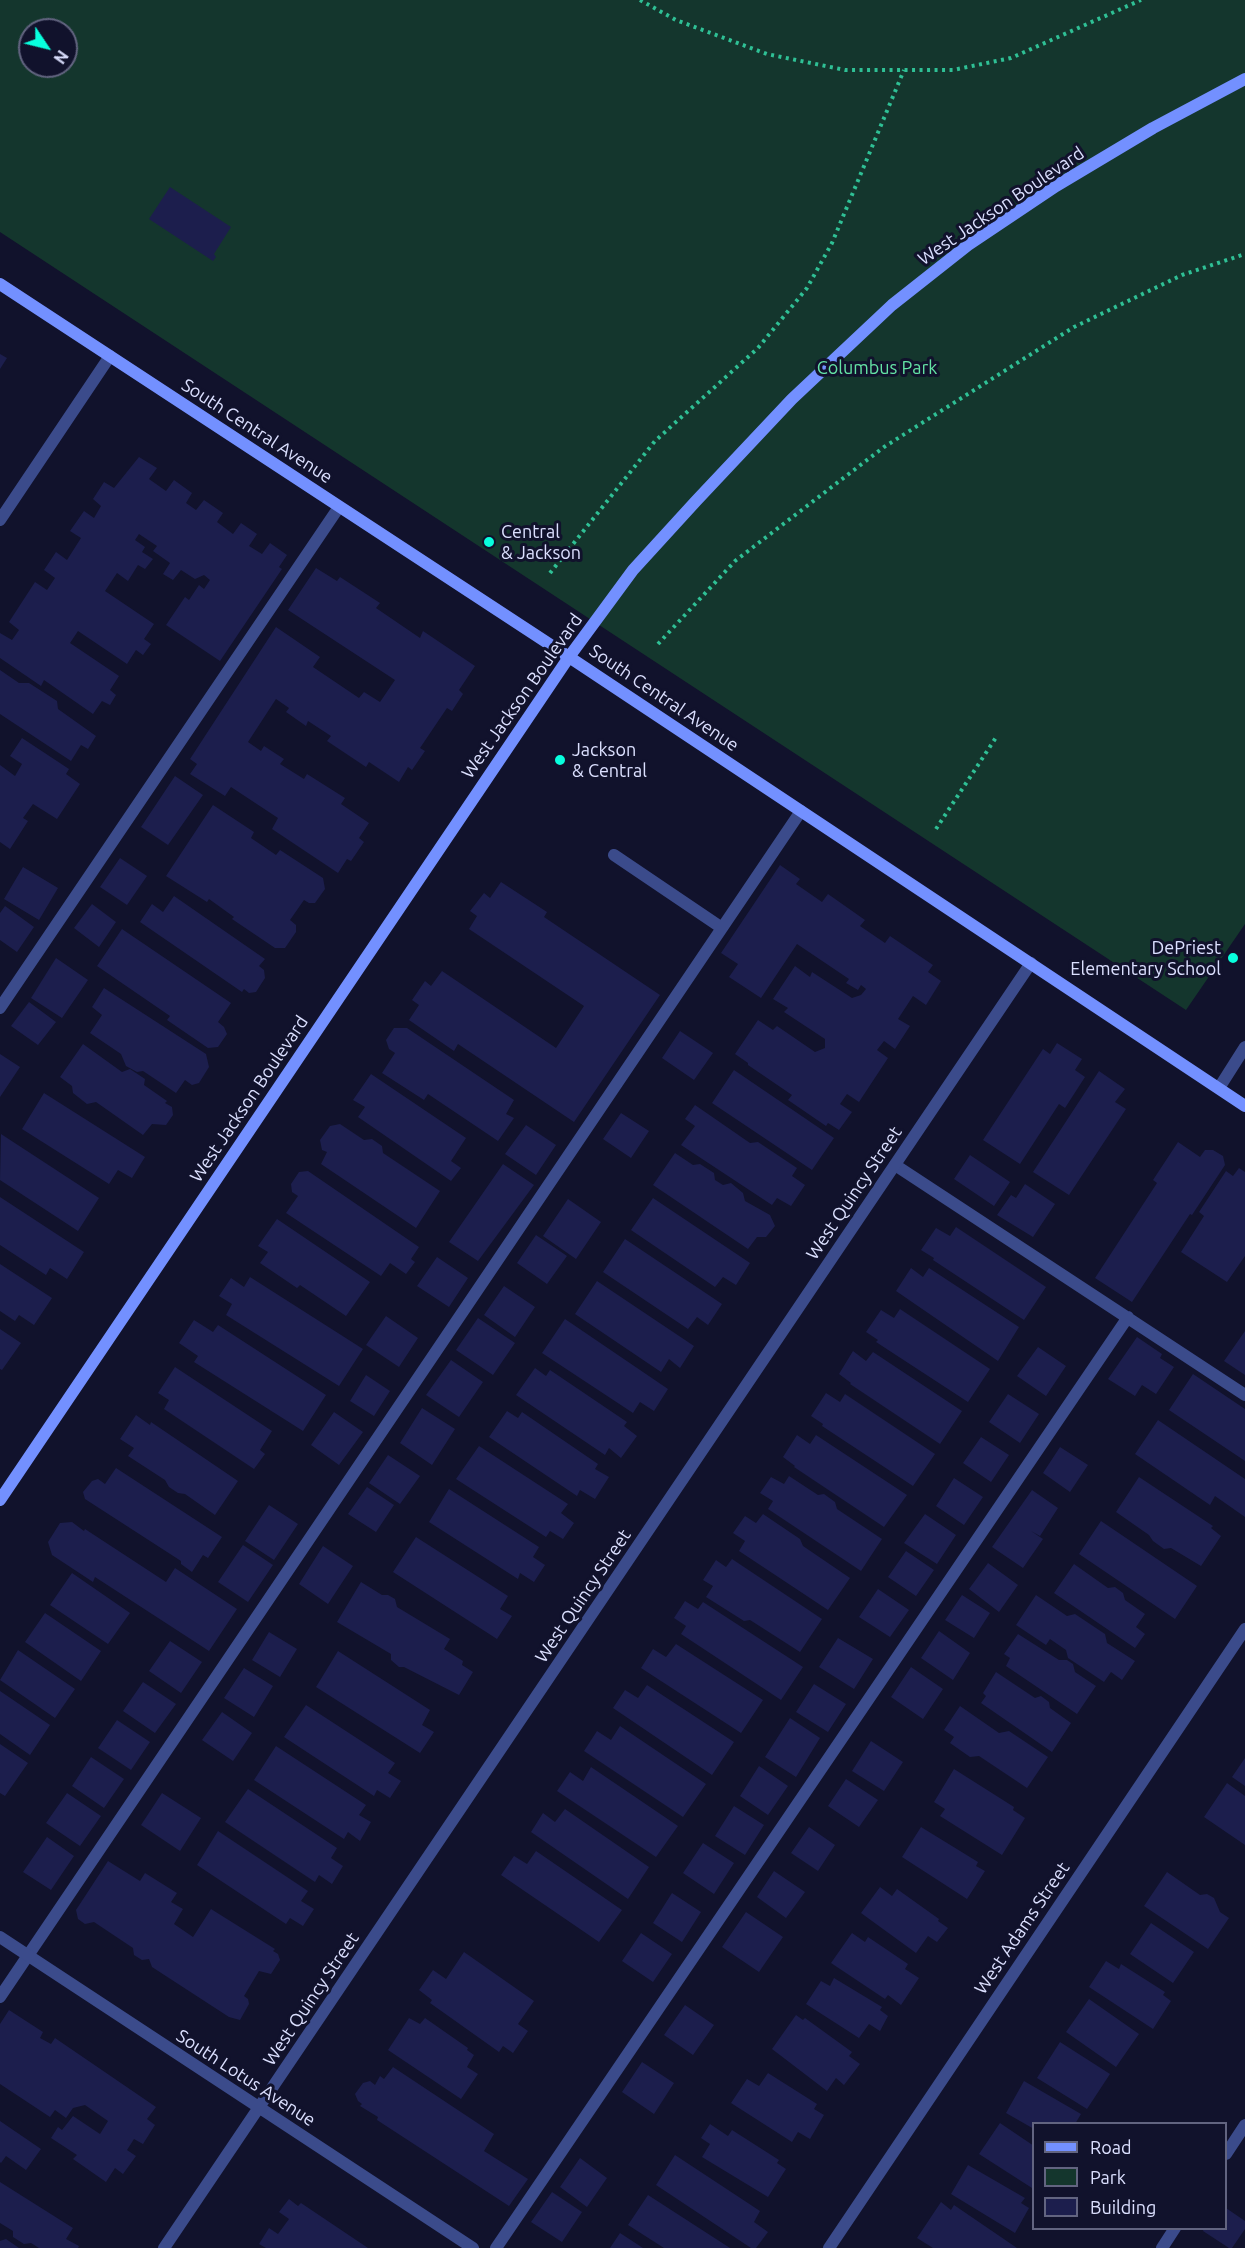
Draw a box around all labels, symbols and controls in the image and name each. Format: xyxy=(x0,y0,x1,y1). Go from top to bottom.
north arrow xyxy=(18,18,78,78)
text: N xyxy=(50,47,72,67)
street label: West Jackson Boulevard xyxy=(914,142,1088,270)
park label: Columbus Park xyxy=(817,357,937,379)
street label: South Central Avenue xyxy=(178,374,336,488)
place label: Central & Jackson xyxy=(501,521,581,564)
marker: Central & Jackson xyxy=(482,535,496,549)
street label: West Jackson Boulevard xyxy=(457,610,587,782)
street label: South Central Avenue xyxy=(585,640,743,756)
place label: Jackson & Central xyxy=(572,739,647,782)
marker: Jackson & Central xyxy=(553,753,567,767)
place label: DePriest Elementary School xyxy=(1070,937,1221,980)
marker: DePriest Elementary School xyxy=(1226,951,1240,965)
street label: West Jackson Boulevard xyxy=(185,1012,313,1186)
street label: West Quincy Street xyxy=(801,1122,907,1264)
street label: West Quincy Street xyxy=(530,1525,636,1667)
street label: West Adams Street xyxy=(970,1858,1074,1998)
street label: West Quincy Street xyxy=(258,1928,364,2070)
street label: South Lotus Avenue xyxy=(172,2025,320,2131)
legend xyxy=(1032,2122,1227,2230)
text: Road xyxy=(1090,2137,1132,2157)
text: Park xyxy=(1090,2167,1126,2187)
text: Building xyxy=(1090,2197,1156,2217)

